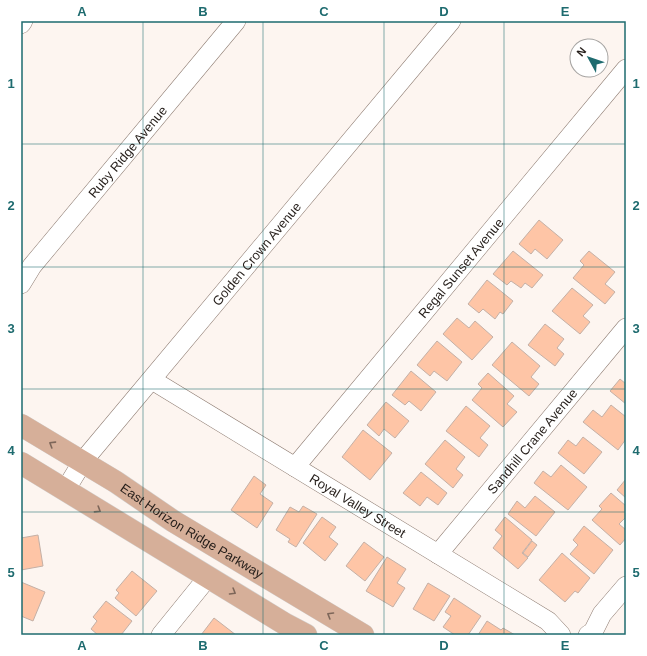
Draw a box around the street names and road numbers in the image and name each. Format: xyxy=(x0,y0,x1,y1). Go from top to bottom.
street label: Ruby Ridge Avenue xyxy=(85,103,170,201)
street label: Golden Crown Avenue xyxy=(209,199,304,309)
street label: Regal Sunset Avenue xyxy=(415,215,507,321)
street label: Sandhill Crane Avenue xyxy=(484,386,580,497)
street label: Royal Valley Street xyxy=(307,471,409,541)
street label: East Horizon Ridge Parkway xyxy=(118,480,266,582)

